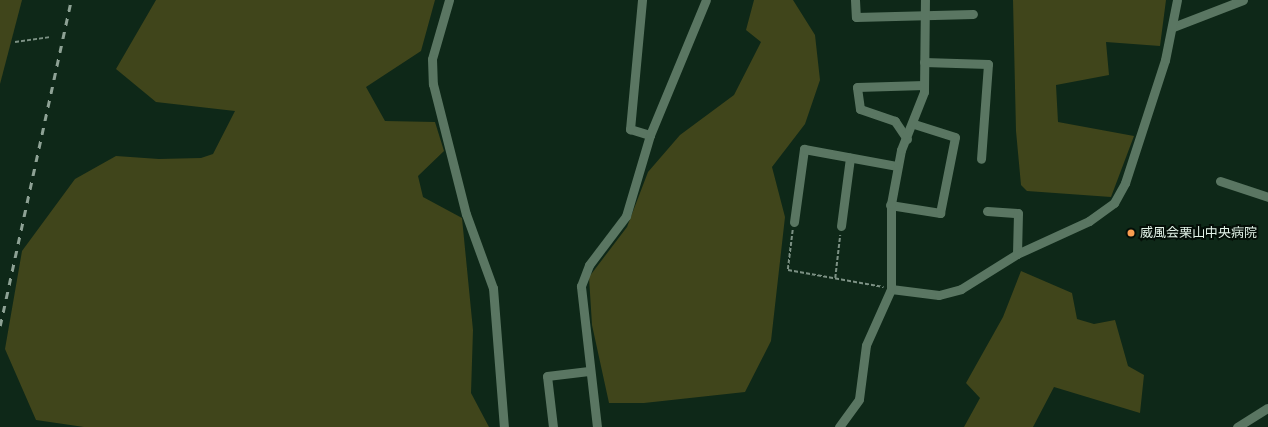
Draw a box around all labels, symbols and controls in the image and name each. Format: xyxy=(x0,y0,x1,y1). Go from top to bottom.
place label: 威風会栗山中央病院 xyxy=(1140,225,1257,241)
marker: 威風会栗山中央病院 xyxy=(1125,227,1137,239)

